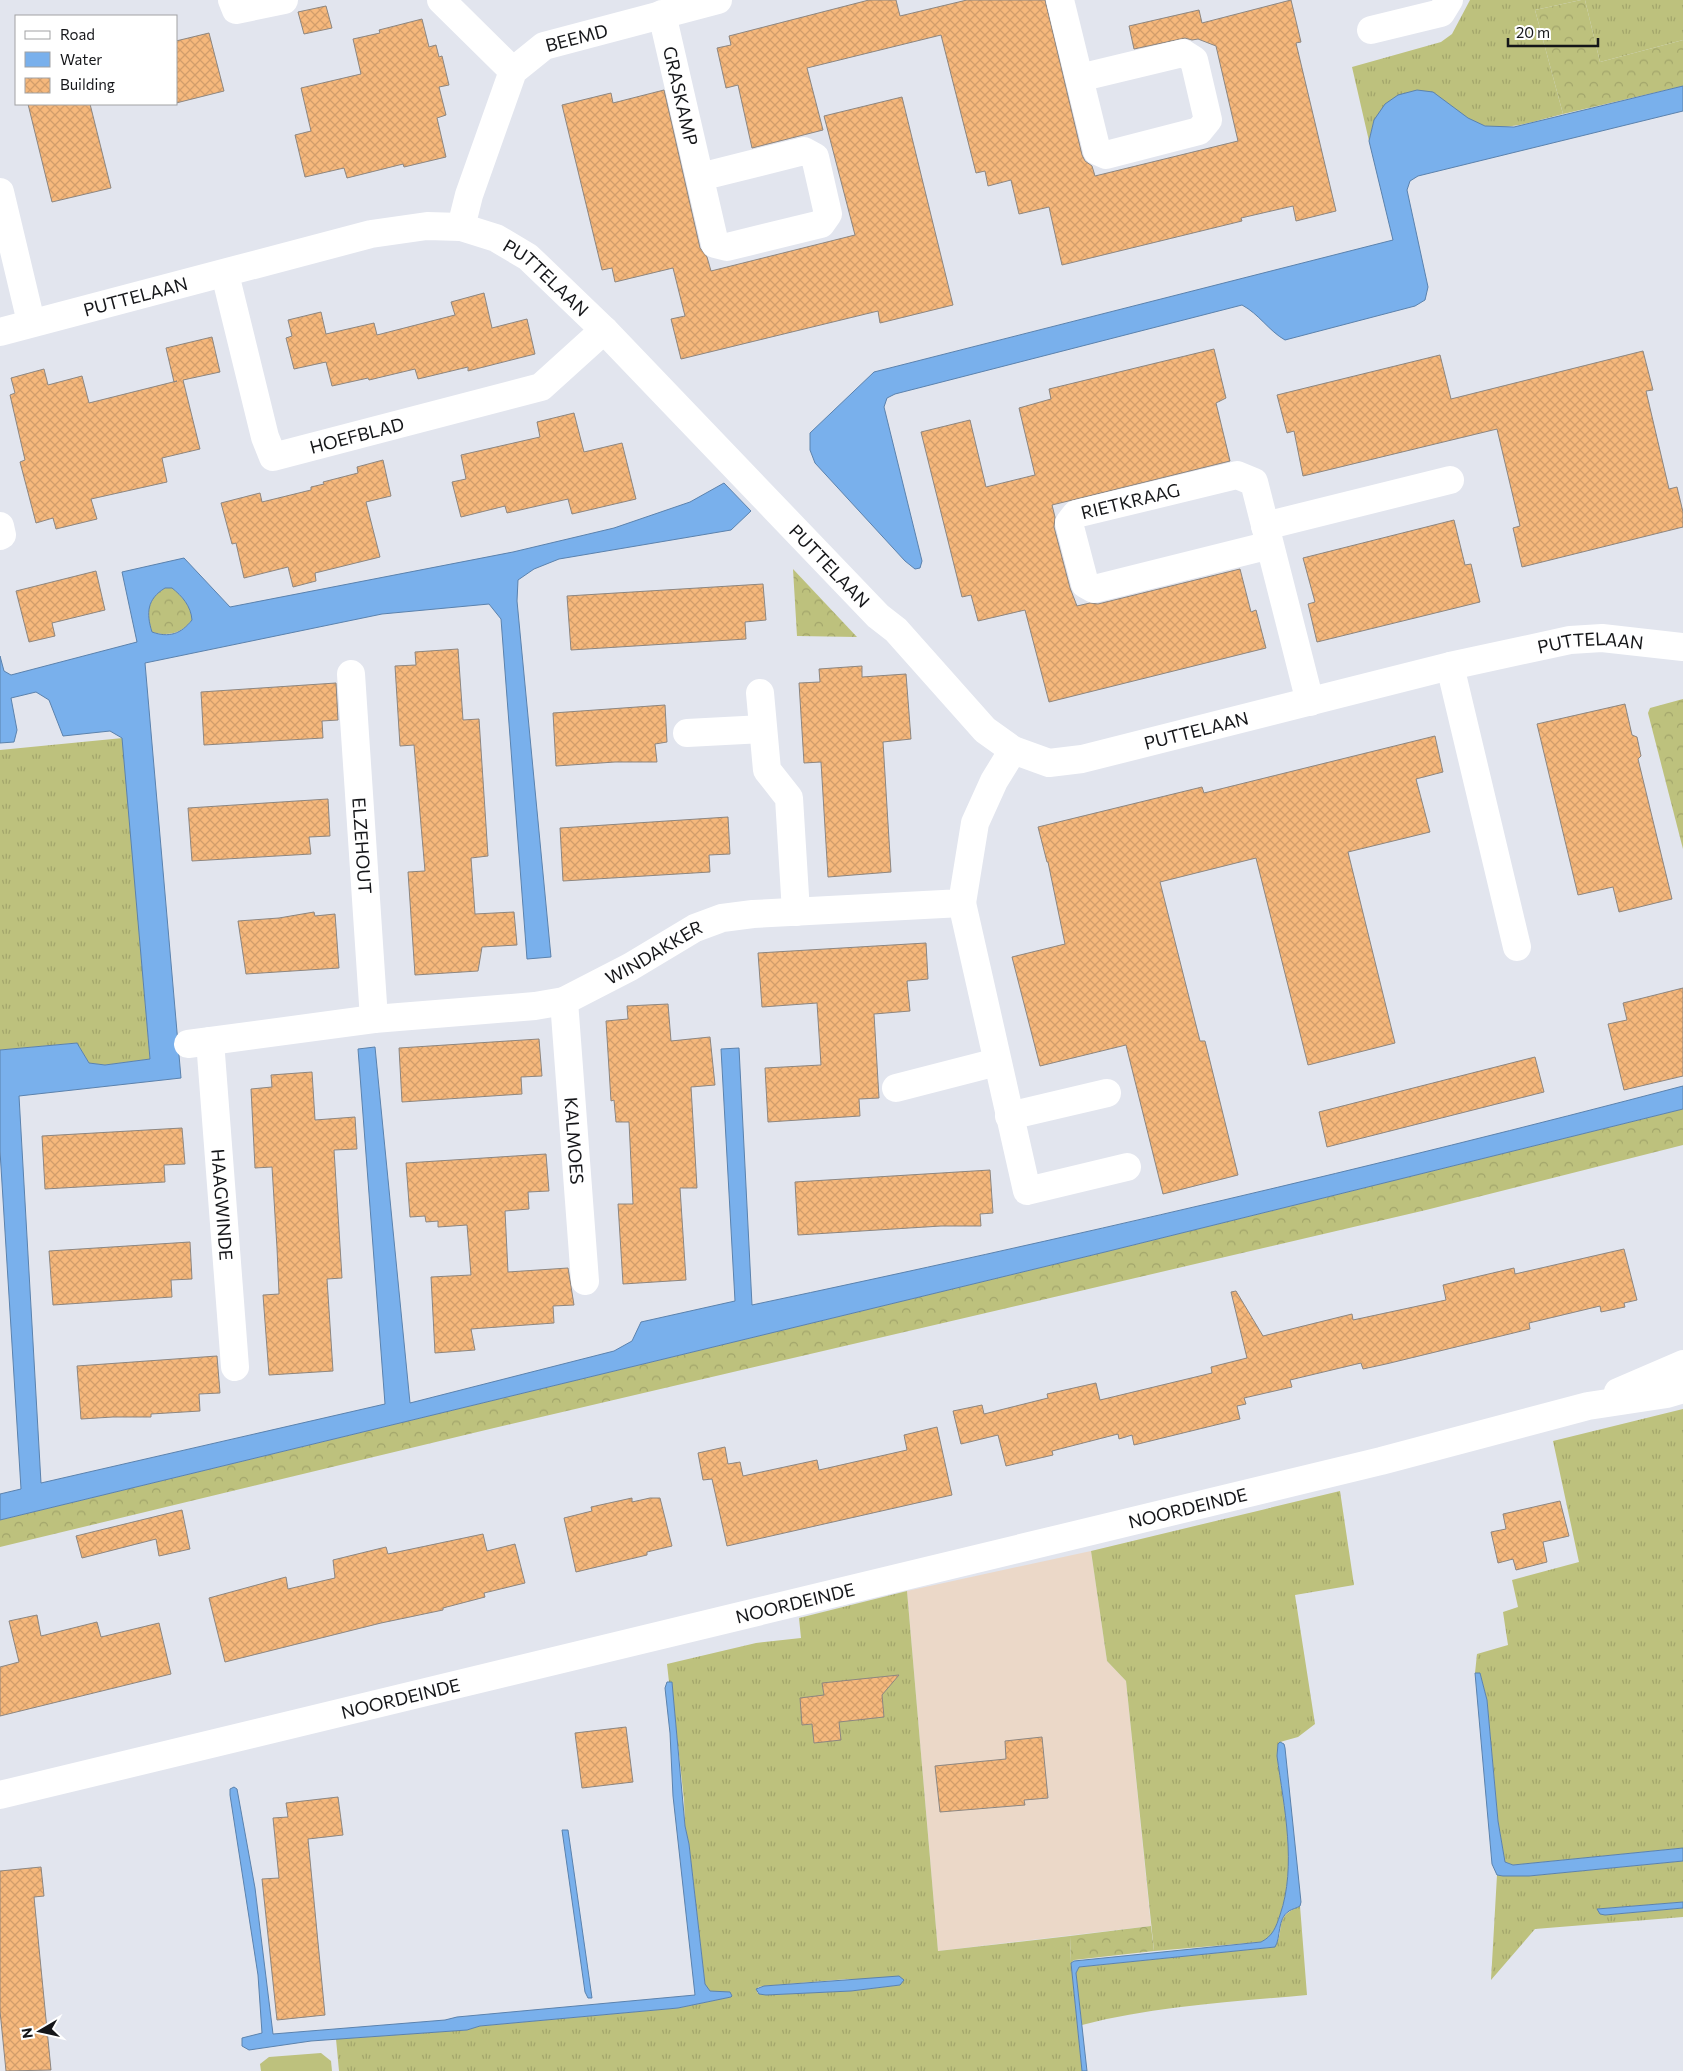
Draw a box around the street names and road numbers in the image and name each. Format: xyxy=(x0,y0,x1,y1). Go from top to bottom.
street label: BEEMD xyxy=(543,19,610,56)
street label: GRASKAMP xyxy=(659,44,703,148)
street label: PUTTELAAN xyxy=(499,234,594,321)
street label: PUTTELAAN xyxy=(81,272,190,321)
street label: HOEFBLAD xyxy=(307,412,406,458)
street label: RIETKRAAG xyxy=(1079,478,1182,523)
street label: PUTTELAAN xyxy=(785,519,875,612)
street label: PUTTELAAN xyxy=(1535,627,1645,658)
street label: PUTTELAAN xyxy=(1142,706,1251,754)
street label: ELZEHOUT xyxy=(348,797,377,895)
street label: WINDAKKER xyxy=(602,915,705,989)
street label: KALMOES xyxy=(560,1096,589,1185)
street label: HAAGWINDE xyxy=(207,1148,238,1261)
street label: NOORDEINDE xyxy=(1126,1483,1249,1533)
street label: NOORDEINDE xyxy=(733,1578,857,1628)
street label: NOORDEINDE xyxy=(339,1673,462,1723)

